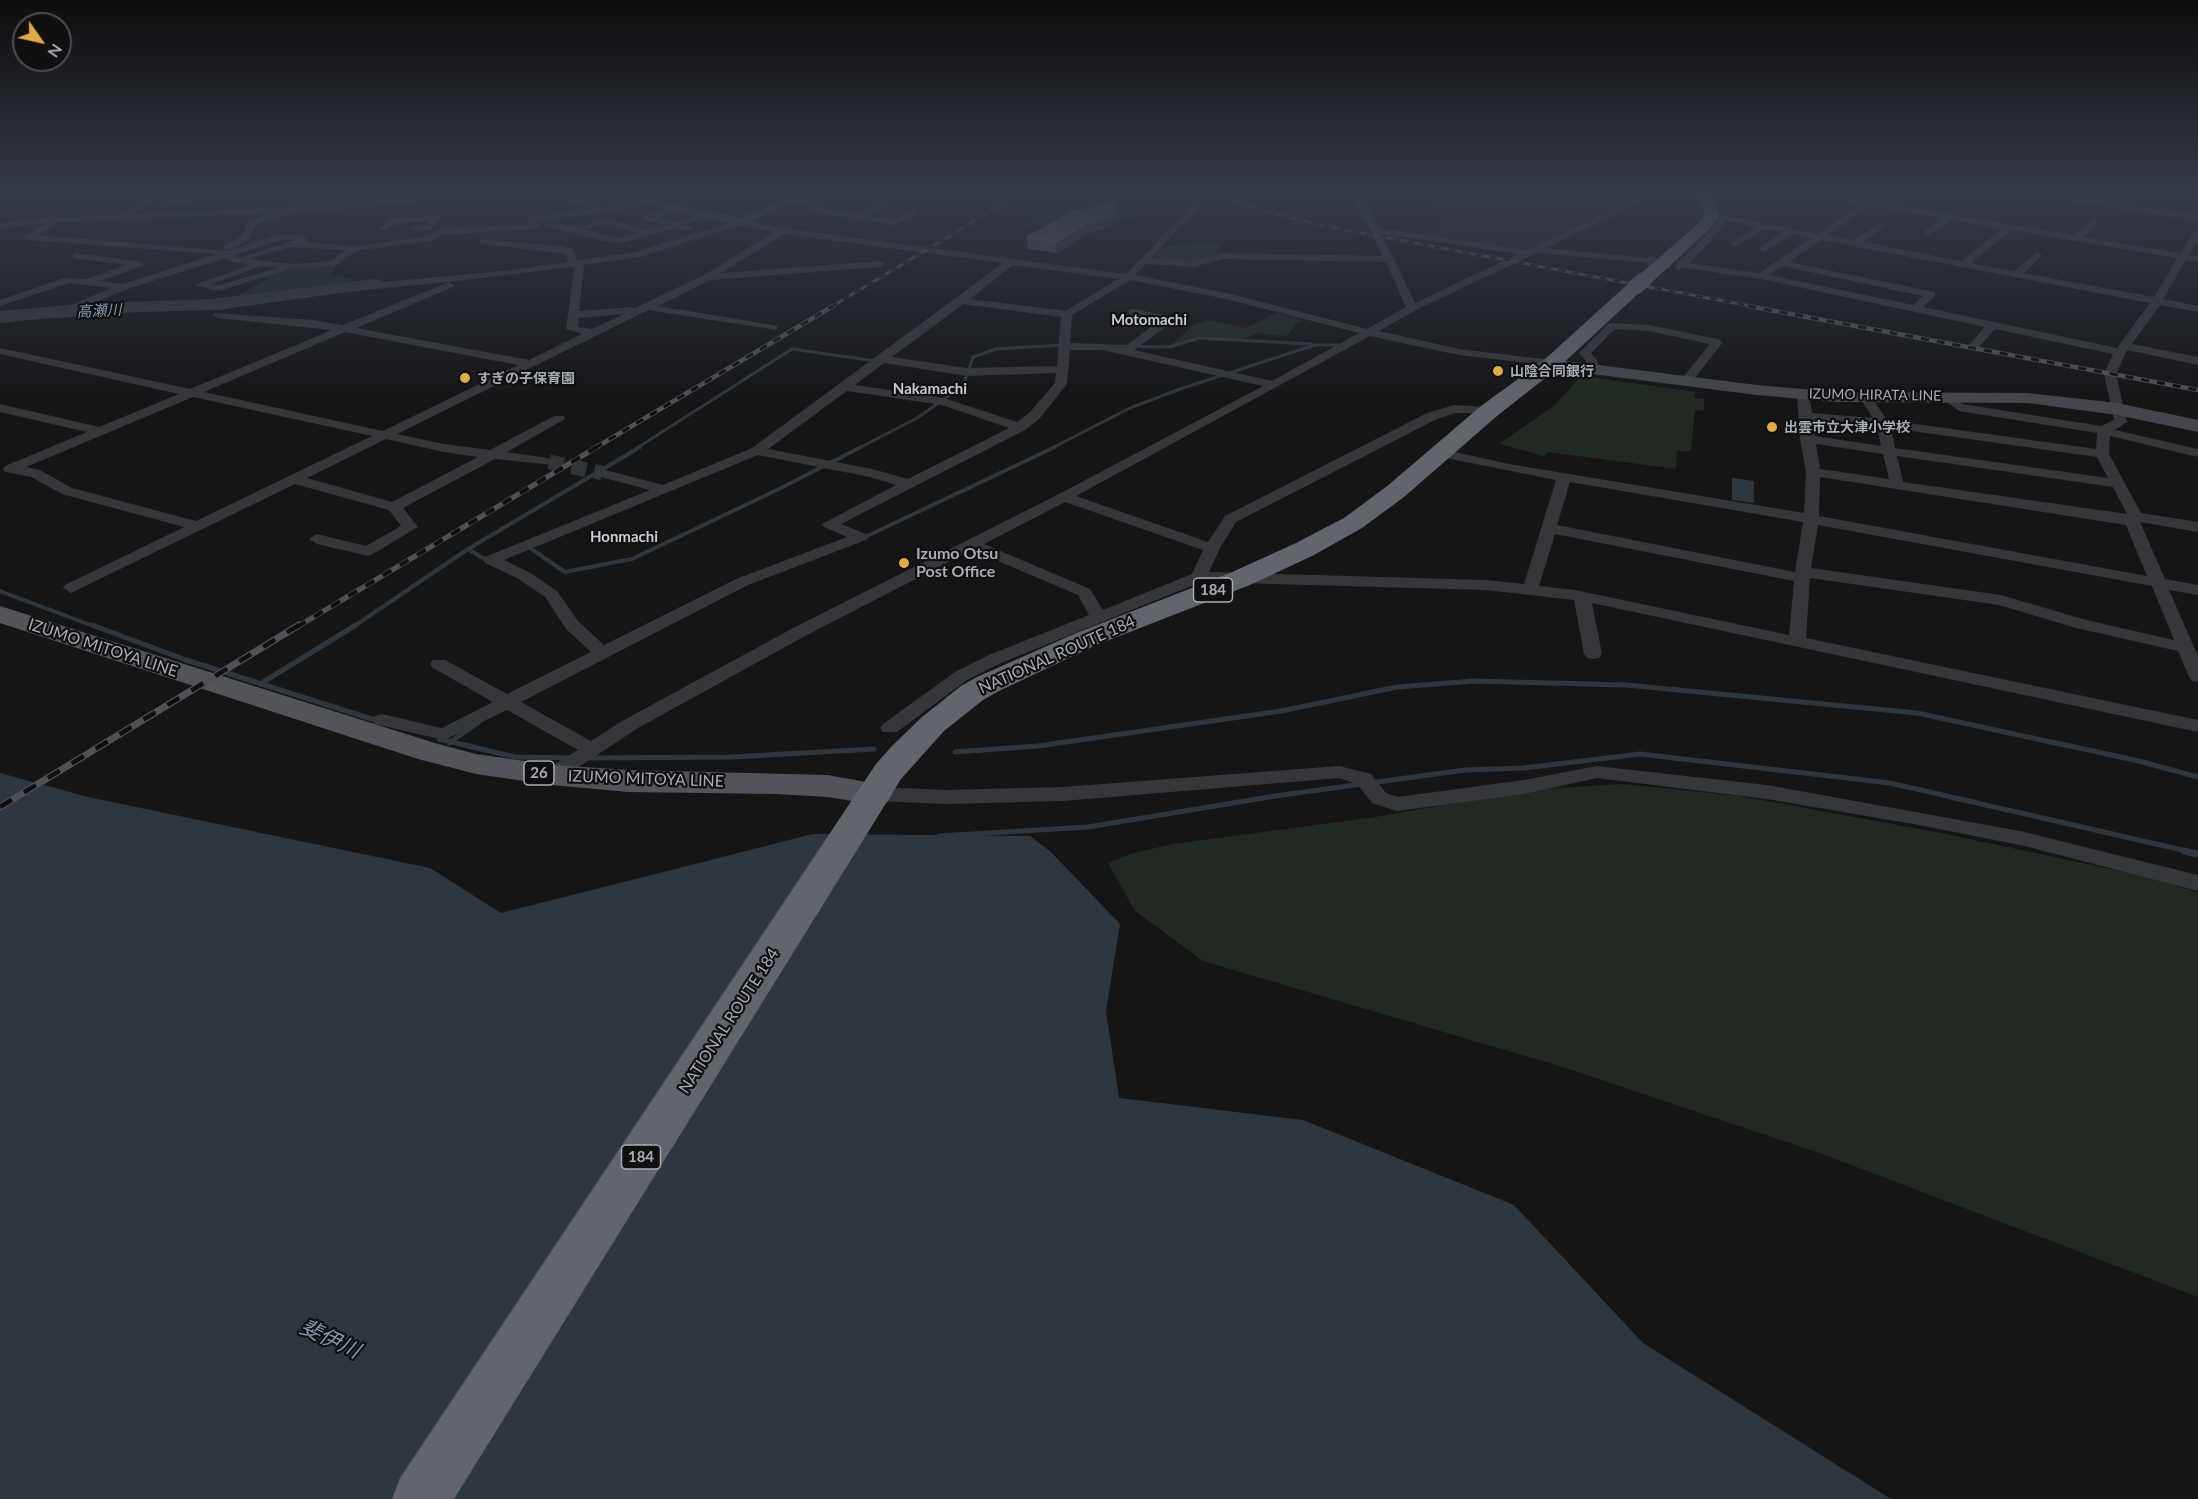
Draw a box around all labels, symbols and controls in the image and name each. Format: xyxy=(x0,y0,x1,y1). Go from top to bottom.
north arrow xyxy=(12,12,72,72)
text: N xyxy=(44,41,67,62)
water label: 高瀬川 xyxy=(76,301,122,321)
district label: Motomachi xyxy=(1111,311,1187,329)
place label: 山陰合同銀行 xyxy=(1510,363,1594,379)
marker: 山陰合同銀行 xyxy=(1491,364,1505,378)
place label: すぎの子保育園 xyxy=(477,370,575,386)
marker: すぎの子保育園 xyxy=(458,371,472,385)
district label: Nakamachi xyxy=(893,380,967,398)
street label: IZUMO HIRATA LINE xyxy=(1809,385,1941,405)
place label: 出雲市立大津小学校 xyxy=(1784,419,1910,435)
marker: 出雲市立大津小学校 xyxy=(1765,420,1779,434)
district label: Honmachi xyxy=(590,528,658,546)
place label: Izumo Otsu Post Office xyxy=(916,544,998,582)
marker: Izumo Otsu Post Office xyxy=(897,556,911,570)
road number: 184 xyxy=(1194,578,1232,602)
street label: NATIONAL ROUTE 184 xyxy=(976,612,1138,698)
street label: IZUMO MITOYA LINE xyxy=(26,615,180,681)
road number: 26 xyxy=(524,761,554,785)
street label: IZUMO MITOYA LINE xyxy=(568,767,724,791)
street label: NATIONAL ROUTE 184 xyxy=(675,945,783,1097)
road number: 184 xyxy=(622,1145,660,1169)
water label: 斐伊川 xyxy=(296,1314,364,1364)

